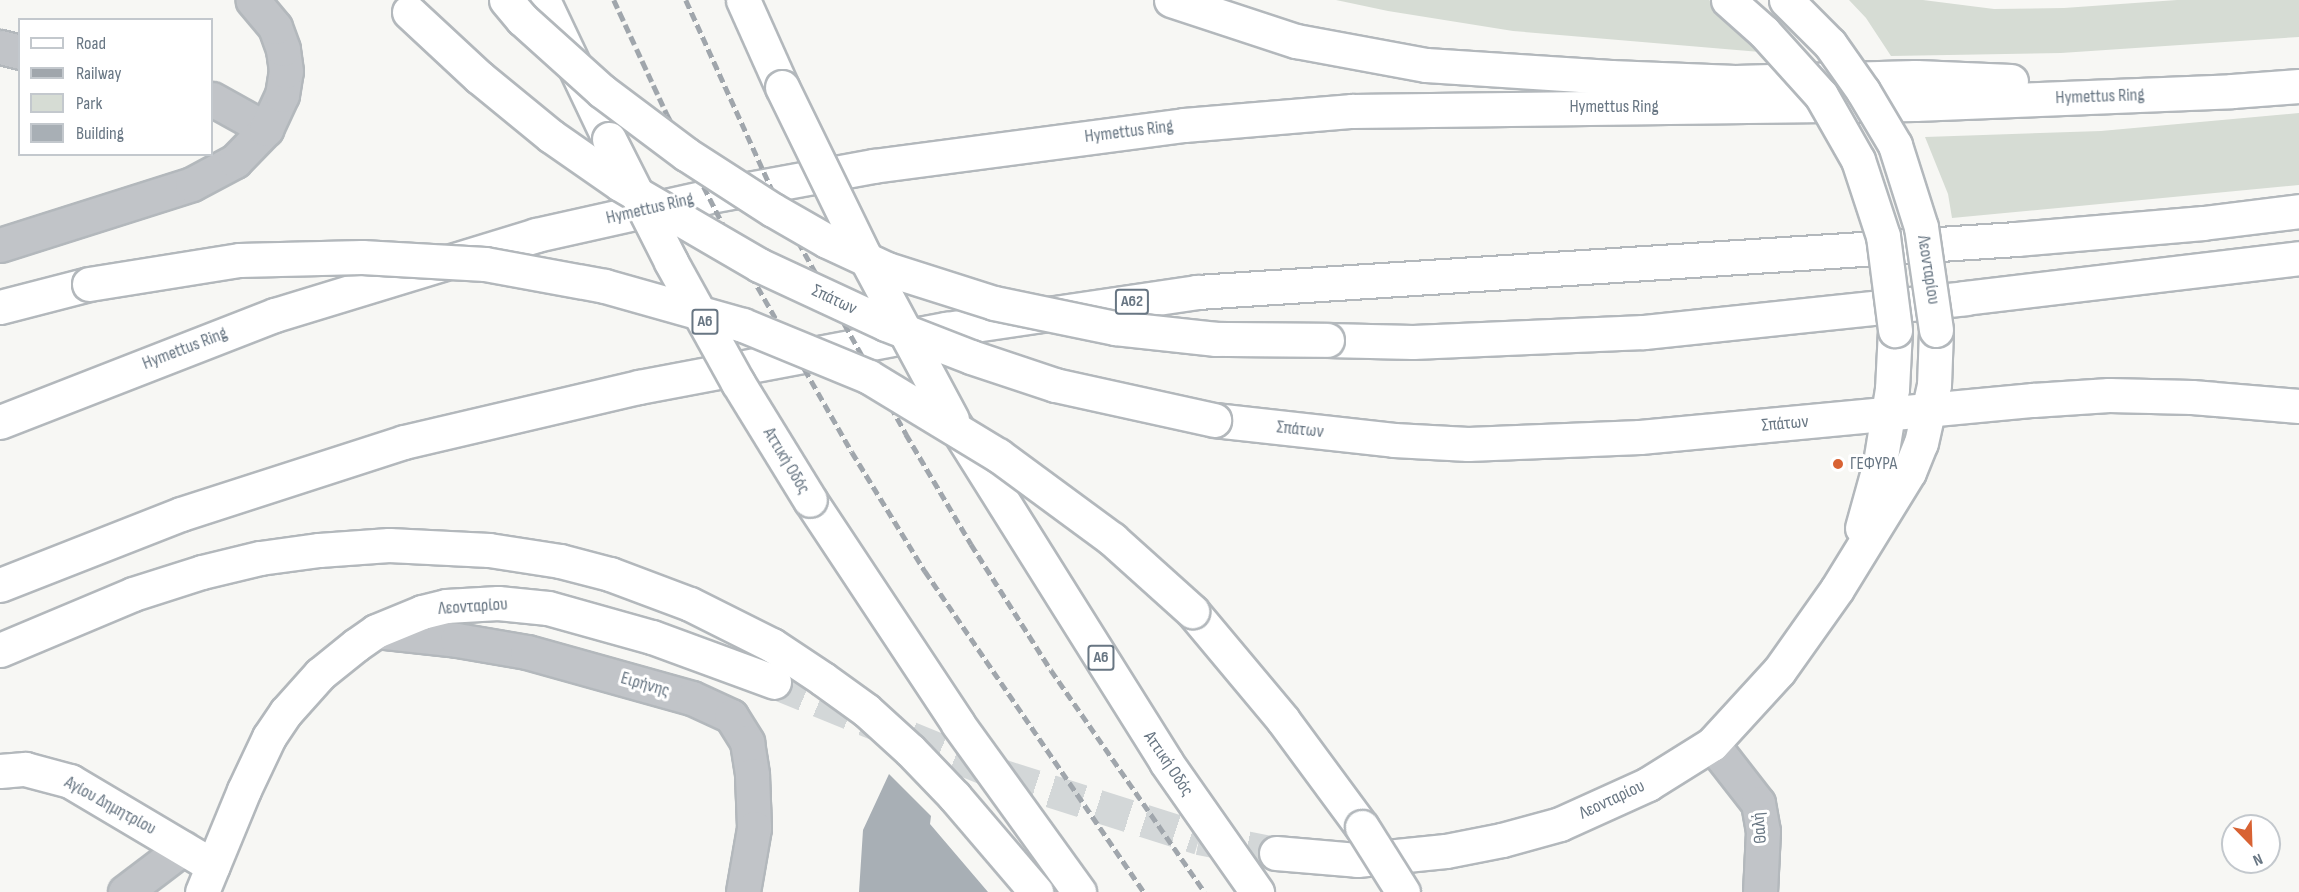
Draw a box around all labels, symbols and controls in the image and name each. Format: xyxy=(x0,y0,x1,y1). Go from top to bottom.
legend xyxy=(18,18,213,156)
text: Road xyxy=(76,33,106,54)
text: Railway xyxy=(76,63,121,84)
street label: Hymettus Ring xyxy=(2055,85,2145,109)
text: Park xyxy=(76,93,102,114)
street label: Hymettus Ring xyxy=(1569,96,1659,118)
street label: Hymettus Ring xyxy=(1083,116,1175,148)
text: Building xyxy=(76,123,124,144)
street label: Hymettus Ring xyxy=(604,188,696,230)
street label: Λεονταρίου xyxy=(1912,234,1944,306)
street label: Σπάτων xyxy=(808,280,860,320)
road number: Α62 xyxy=(1114,289,1150,315)
road number: Α6 xyxy=(690,309,720,335)
street label: Hymettus Ring xyxy=(139,323,231,375)
street label: Σπάτων xyxy=(1761,411,1809,437)
street label: Σπάτων xyxy=(1276,417,1324,443)
street label: Αττική Οδός xyxy=(758,424,814,498)
place label: ΓΕΦΥΡΑ xyxy=(1850,453,1897,475)
marker: ΓΕΦΥΡΑ xyxy=(1831,457,1845,471)
street label: Λεονταρίου xyxy=(438,594,508,620)
road number: Α6 xyxy=(1086,645,1116,671)
street label: Ειρήνης xyxy=(618,668,672,702)
street label: Αττική Οδός xyxy=(1138,727,1198,801)
street label: Αγίου Δημητρίου xyxy=(60,772,160,840)
street label: Λεονταρίου xyxy=(1576,775,1648,825)
street label: Θαλή xyxy=(1748,811,1772,845)
north arrow xyxy=(2221,814,2281,874)
text: N xyxy=(2250,849,2265,870)

